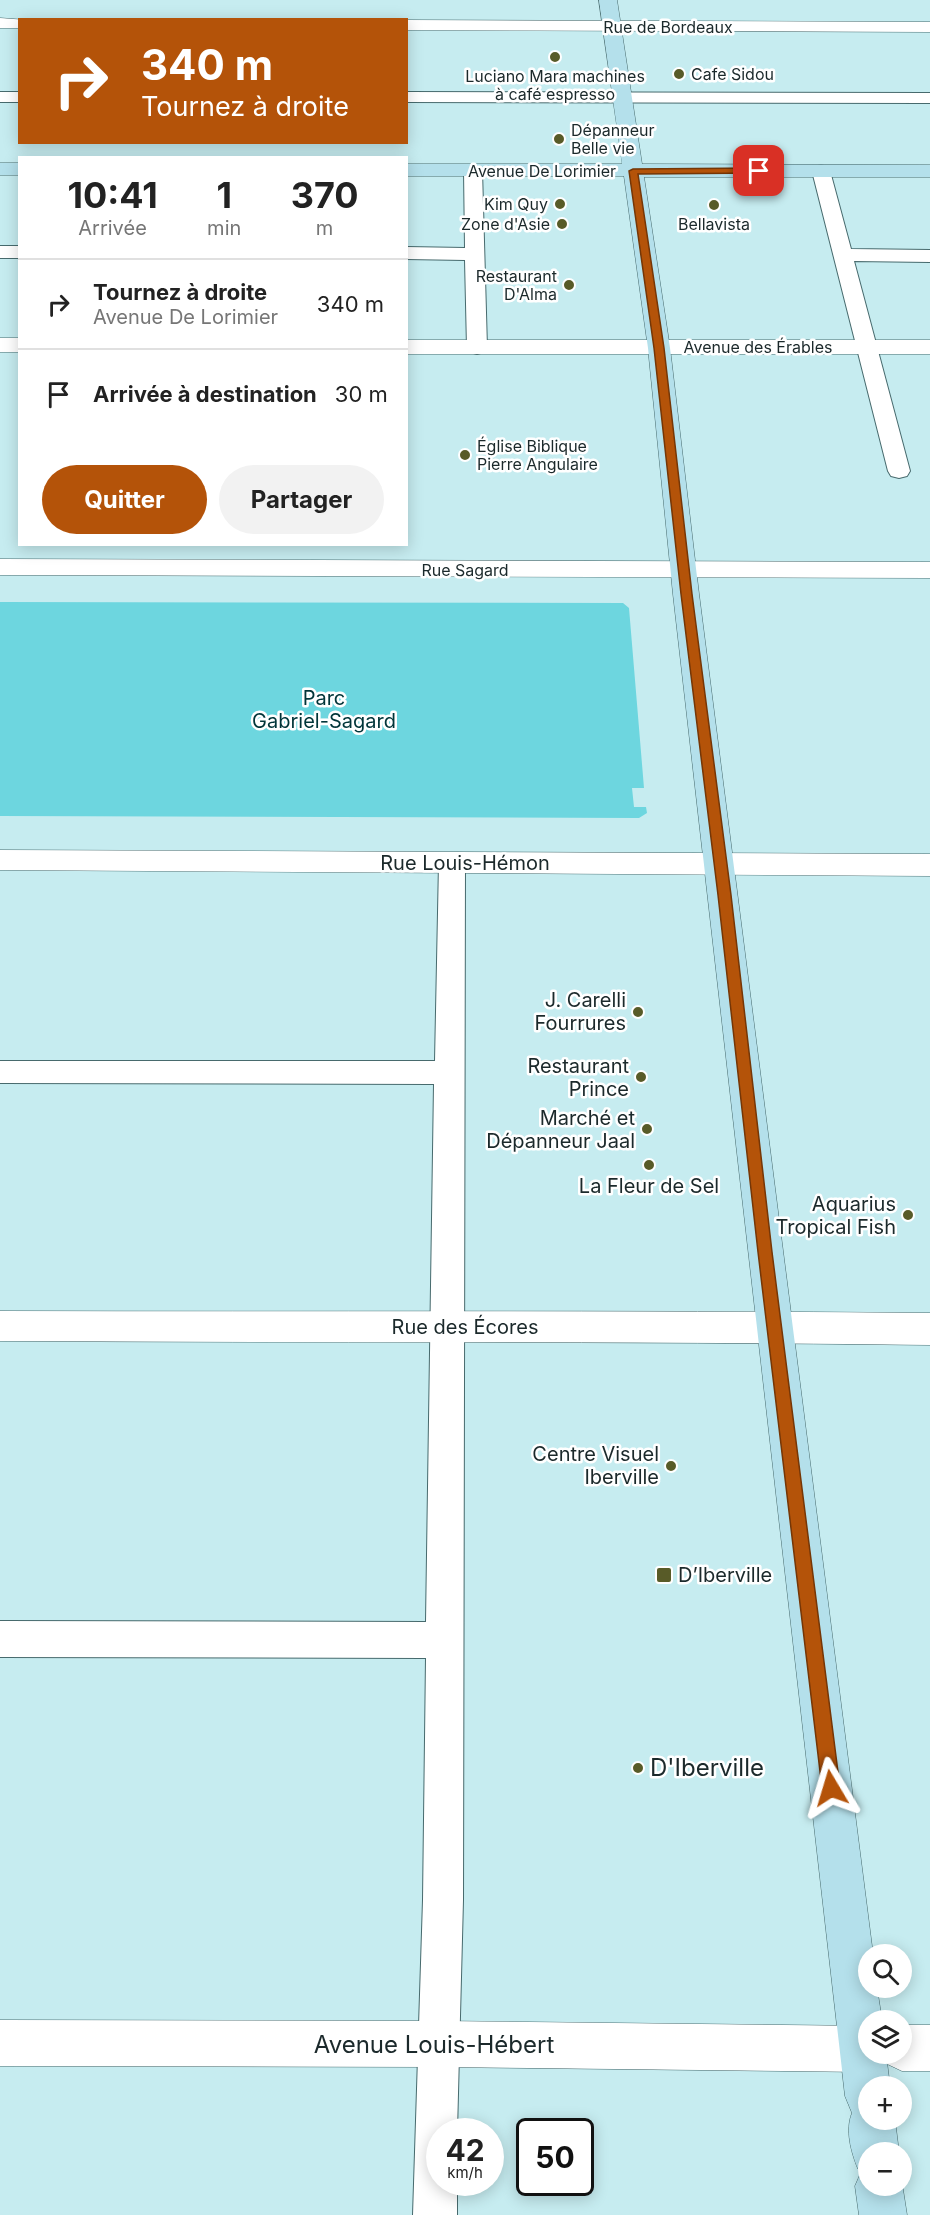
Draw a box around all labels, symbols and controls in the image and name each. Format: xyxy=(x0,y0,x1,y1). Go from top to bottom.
street label: Rue de Bordeaux xyxy=(603,17,733,37)
text: 340 m xyxy=(141,39,273,90)
icon: right xyxy=(42,42,120,120)
marker: Luciano Mara machines à café espresso xyxy=(548,50,562,64)
place label: Cafe Sidou xyxy=(691,64,774,84)
place label: Luciano Mara machines à café espresso xyxy=(465,66,645,104)
marker: Cafe Sidou xyxy=(672,67,686,81)
text: Tournez à droite xyxy=(141,90,349,123)
place label: Dépanneur Belle vie xyxy=(571,120,655,158)
marker: Dépanneur Belle vie xyxy=(552,132,566,146)
pin xyxy=(733,145,784,196)
icon: arrive xyxy=(742,154,775,187)
street label: Avenue De Lorimier xyxy=(468,161,616,181)
text: 10:41 xyxy=(67,173,158,217)
text: 1 xyxy=(216,173,232,217)
text: 370 xyxy=(291,173,359,217)
place label: Kim Quy xyxy=(484,194,548,214)
marker: Kim Quy xyxy=(553,197,567,211)
marker: Bellavista xyxy=(707,198,721,212)
place label: Zone d'Asie xyxy=(461,214,550,234)
place label: Bellavista xyxy=(678,214,750,234)
text: Arrivée xyxy=(78,216,147,240)
text: min xyxy=(207,216,241,240)
text: m xyxy=(316,216,333,240)
marker: Zone d'Asie xyxy=(555,217,569,231)
place label: Restaurant D'Alma xyxy=(476,266,557,304)
marker: Restaurant D'Alma xyxy=(562,278,576,292)
text: Tournez à droite xyxy=(93,279,267,305)
icon: right xyxy=(42,288,75,321)
text: 340 m xyxy=(317,291,384,317)
text: Avenue De Lorimier xyxy=(93,305,278,329)
street label: Avenue des Érables xyxy=(684,337,832,357)
icon: arrive xyxy=(42,378,75,411)
text: Arrivée à destination xyxy=(93,381,317,407)
text: 30 m xyxy=(335,381,388,407)
place label: Église Biblique Pierre Angulaire xyxy=(477,436,598,474)
marker: Église Biblique Pierre Angulaire xyxy=(458,448,472,462)
button: Quitter xyxy=(42,465,207,534)
button: Partager xyxy=(219,465,384,534)
street label: Rue Sagard xyxy=(421,560,509,580)
park label: Parc Gabriel-Sagard xyxy=(252,686,396,733)
street label: Rue Louis-Hémon xyxy=(380,851,550,875)
place label: J. Carelli Fourrures xyxy=(535,988,626,1035)
marker: J. Carelli Fourrures xyxy=(631,1005,645,1019)
place label: Restaurant Prince xyxy=(527,1054,629,1101)
marker: Restaurant Prince xyxy=(634,1070,648,1084)
place label: Marché et Dépanneur Jaal xyxy=(486,1106,635,1153)
marker: Marché et Dépanneur Jaal xyxy=(640,1122,654,1136)
marker: La Fleur de Sel xyxy=(642,1158,656,1172)
place label: La Fleur de Sel xyxy=(579,1174,719,1198)
place label: Aquarius Tropical Fish xyxy=(776,1192,896,1239)
marker: Aquarius Tropical Fish xyxy=(901,1208,915,1222)
street label: Rue des Écores xyxy=(392,1314,538,1339)
place label: Centre Visuel Iberville xyxy=(532,1442,659,1489)
marker: Centre Visuel Iberville xyxy=(664,1459,678,1473)
place label: D’Iberville xyxy=(678,1563,772,1587)
marker: D’Iberville xyxy=(655,1566,673,1584)
place label: D'Iberville xyxy=(650,1753,764,1782)
position arrow xyxy=(799,1756,863,1820)
marker: D'Iberville xyxy=(631,1761,645,1775)
map controls xyxy=(858,1944,912,2196)
button: search xyxy=(858,1944,912,1998)
button: layers xyxy=(858,2010,912,2064)
street label: Avenue Louis-Hébert xyxy=(314,2030,554,2059)
button: + xyxy=(858,2076,912,2130)
speed limit sign: 50 xyxy=(516,2118,594,2196)
text: 42 xyxy=(445,2132,485,2168)
button: − xyxy=(858,2142,912,2196)
text: km/h xyxy=(447,2163,483,2182)

